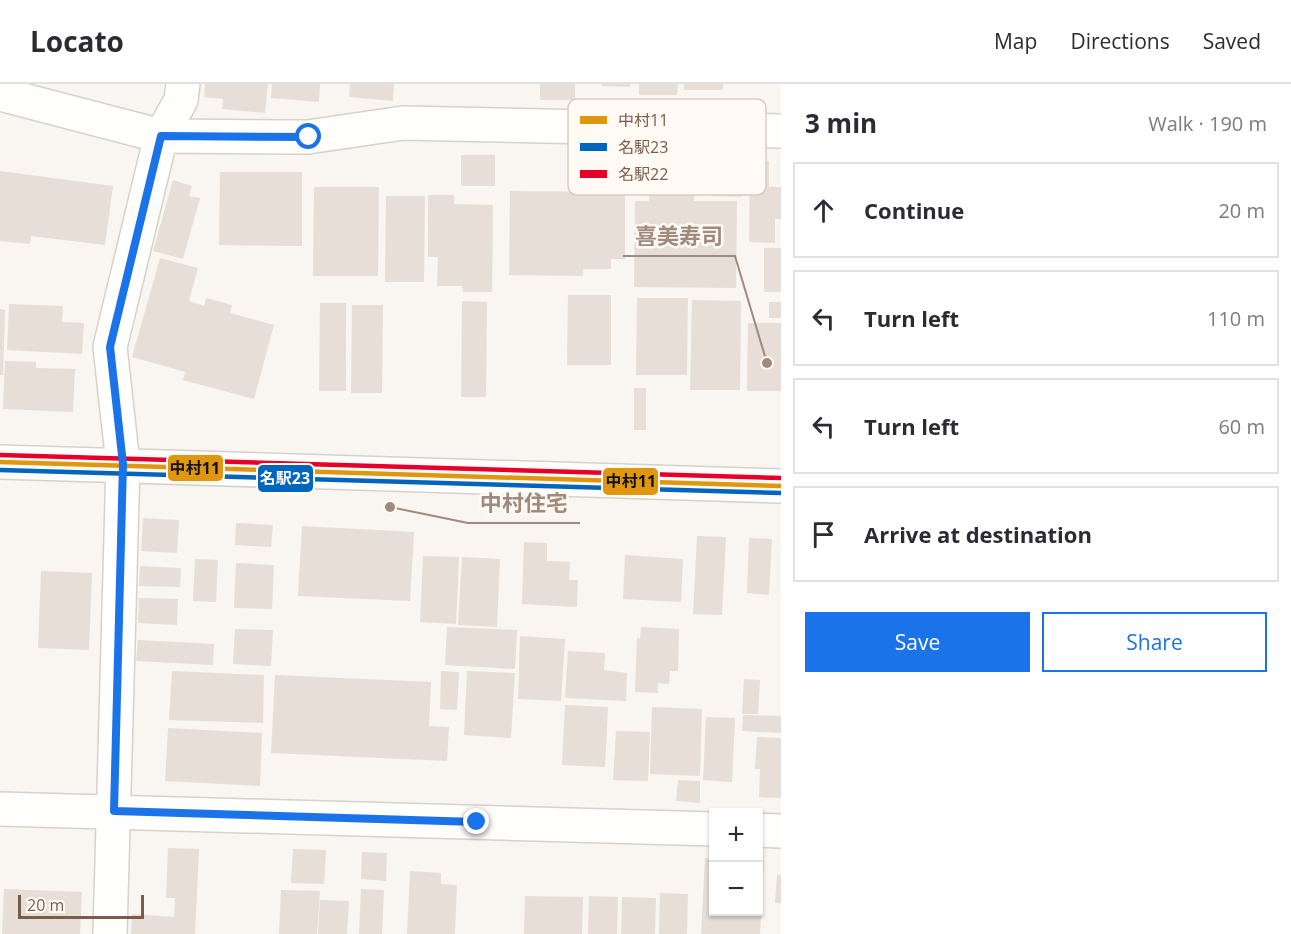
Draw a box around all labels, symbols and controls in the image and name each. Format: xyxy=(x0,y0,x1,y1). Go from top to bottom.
text: Locato xyxy=(30,22,124,60)
text: Map xyxy=(994,27,1037,55)
text: Directions xyxy=(1070,27,1170,55)
text: Saved xyxy=(1203,27,1261,55)
legend xyxy=(568,99,766,195)
text: 3 min xyxy=(805,105,877,141)
text: 中村11 xyxy=(618,109,668,131)
text: Walk · 190 m xyxy=(1148,110,1267,137)
route start xyxy=(295,123,321,149)
text: 名駅23 xyxy=(618,136,668,158)
text: 名駅22 xyxy=(618,163,668,185)
icon: ahead xyxy=(807,194,840,227)
text: Continue xyxy=(864,195,964,225)
text: 20 m xyxy=(1218,197,1265,224)
callout: 喜美寿司 xyxy=(623,216,735,256)
text: 喜美寿司 xyxy=(635,220,723,250)
icon: left xyxy=(807,302,840,335)
text: Turn left xyxy=(864,303,959,333)
text: 110 m xyxy=(1207,305,1265,332)
icon: left xyxy=(807,410,840,443)
text: Turn left xyxy=(864,411,959,441)
text: 60 m xyxy=(1218,413,1265,440)
line badge: 中村11 xyxy=(167,454,224,482)
text: 中村11 xyxy=(170,457,220,479)
line badge: 名駅23 xyxy=(257,464,314,493)
text: 名駅23 xyxy=(260,467,310,489)
line badge: 中村11 xyxy=(602,467,659,496)
text: 中村11 xyxy=(606,470,656,492)
callout: 中村住宅 xyxy=(468,483,580,523)
text: 中村住宅 xyxy=(480,487,568,517)
icon: arrive xyxy=(807,518,840,551)
text: Arrive at destination xyxy=(864,519,1092,549)
button: Save xyxy=(805,612,1030,672)
button: Share xyxy=(1042,612,1267,672)
route end xyxy=(463,808,489,834)
map controls xyxy=(709,808,763,916)
button: + xyxy=(709,808,763,862)
button: − xyxy=(709,862,763,916)
scale bar xyxy=(18,892,144,920)
text: 20 m xyxy=(27,894,64,916)

